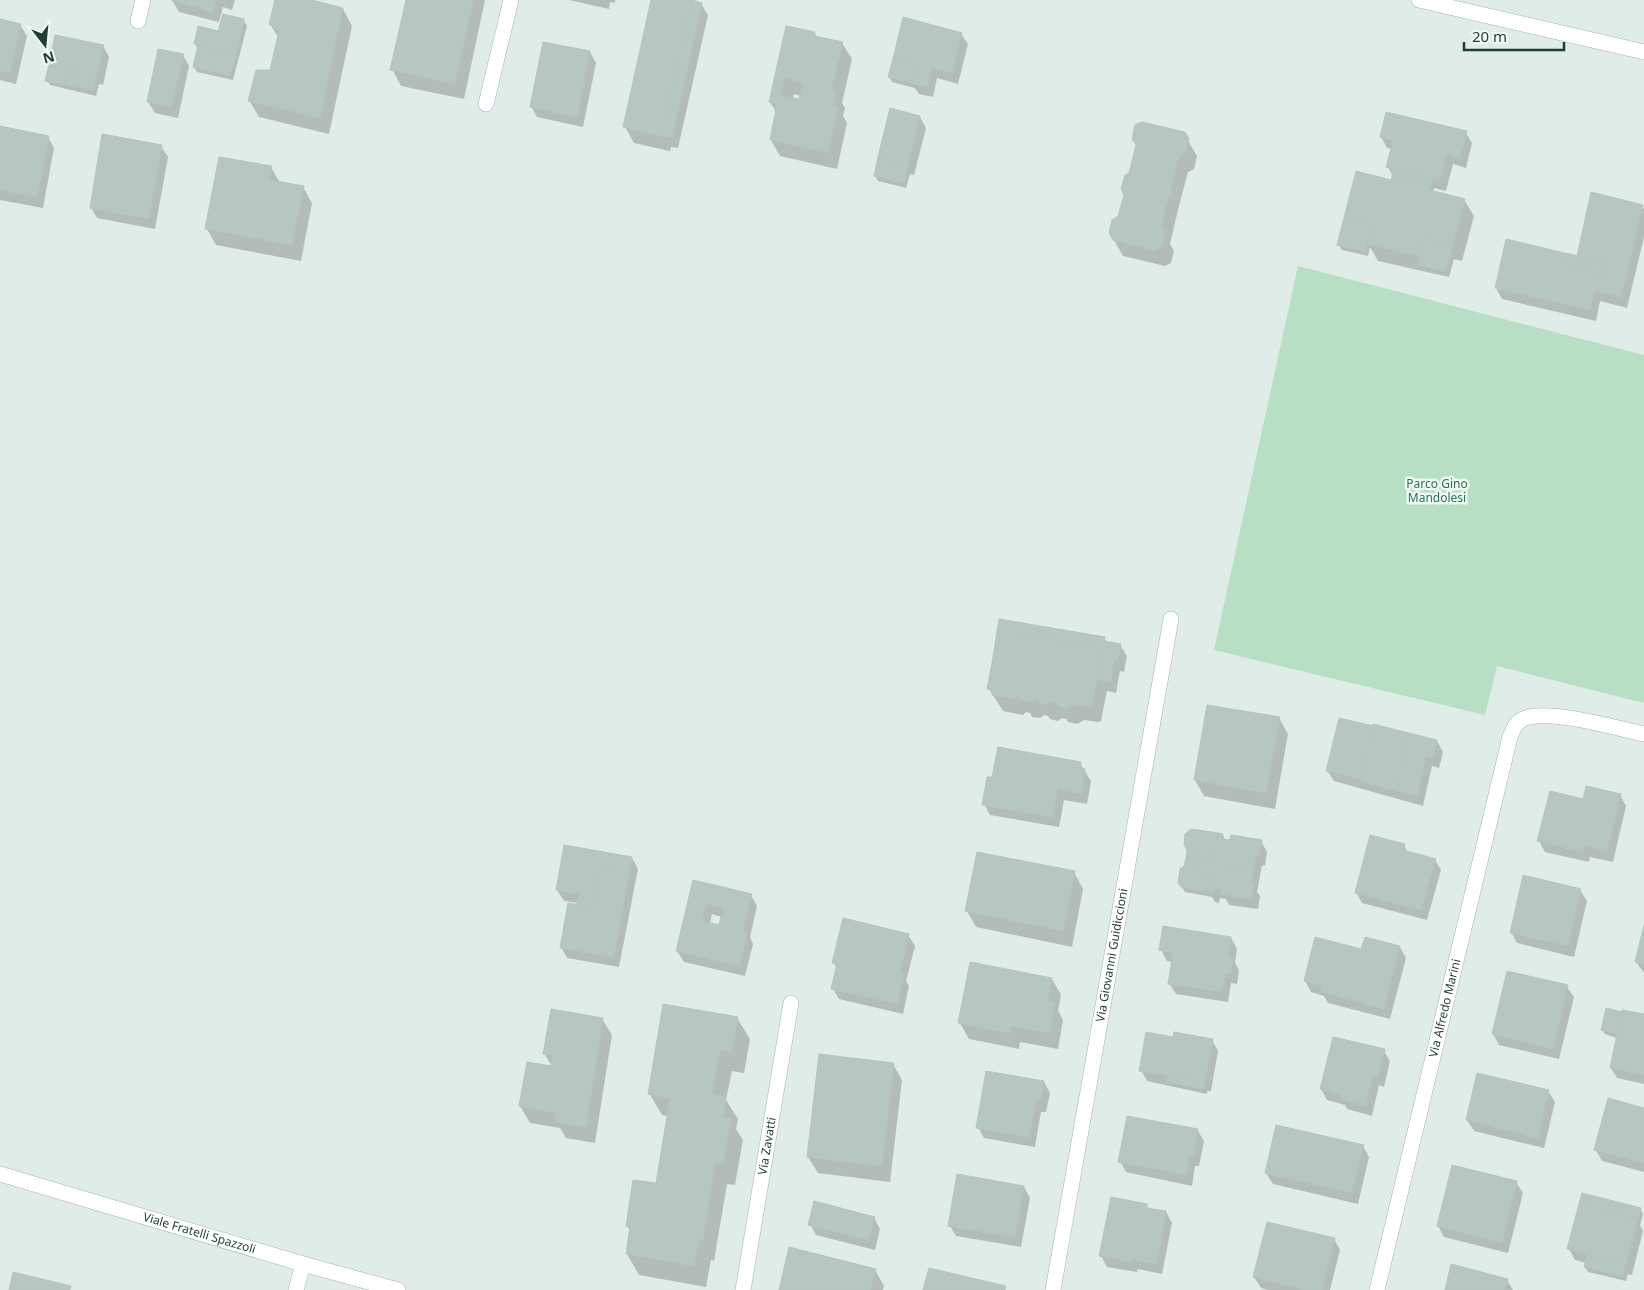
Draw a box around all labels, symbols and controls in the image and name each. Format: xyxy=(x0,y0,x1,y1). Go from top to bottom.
north arrow xyxy=(20,20,70,70)
scale bar xyxy=(1464,20,1564,52)
text: 20 m xyxy=(1472,26,1507,46)
text: N xyxy=(41,47,57,69)
park label: Parco Gino Mandolesi xyxy=(1406,475,1468,506)
street label: Via Giovanni Guidiccioni xyxy=(1091,887,1131,1023)
street label: Via Alfredo Marini xyxy=(1424,957,1464,1059)
street label: Via Zavatti xyxy=(753,1116,780,1176)
street label: Viale Fratelli Spazzoli xyxy=(141,1208,258,1258)

